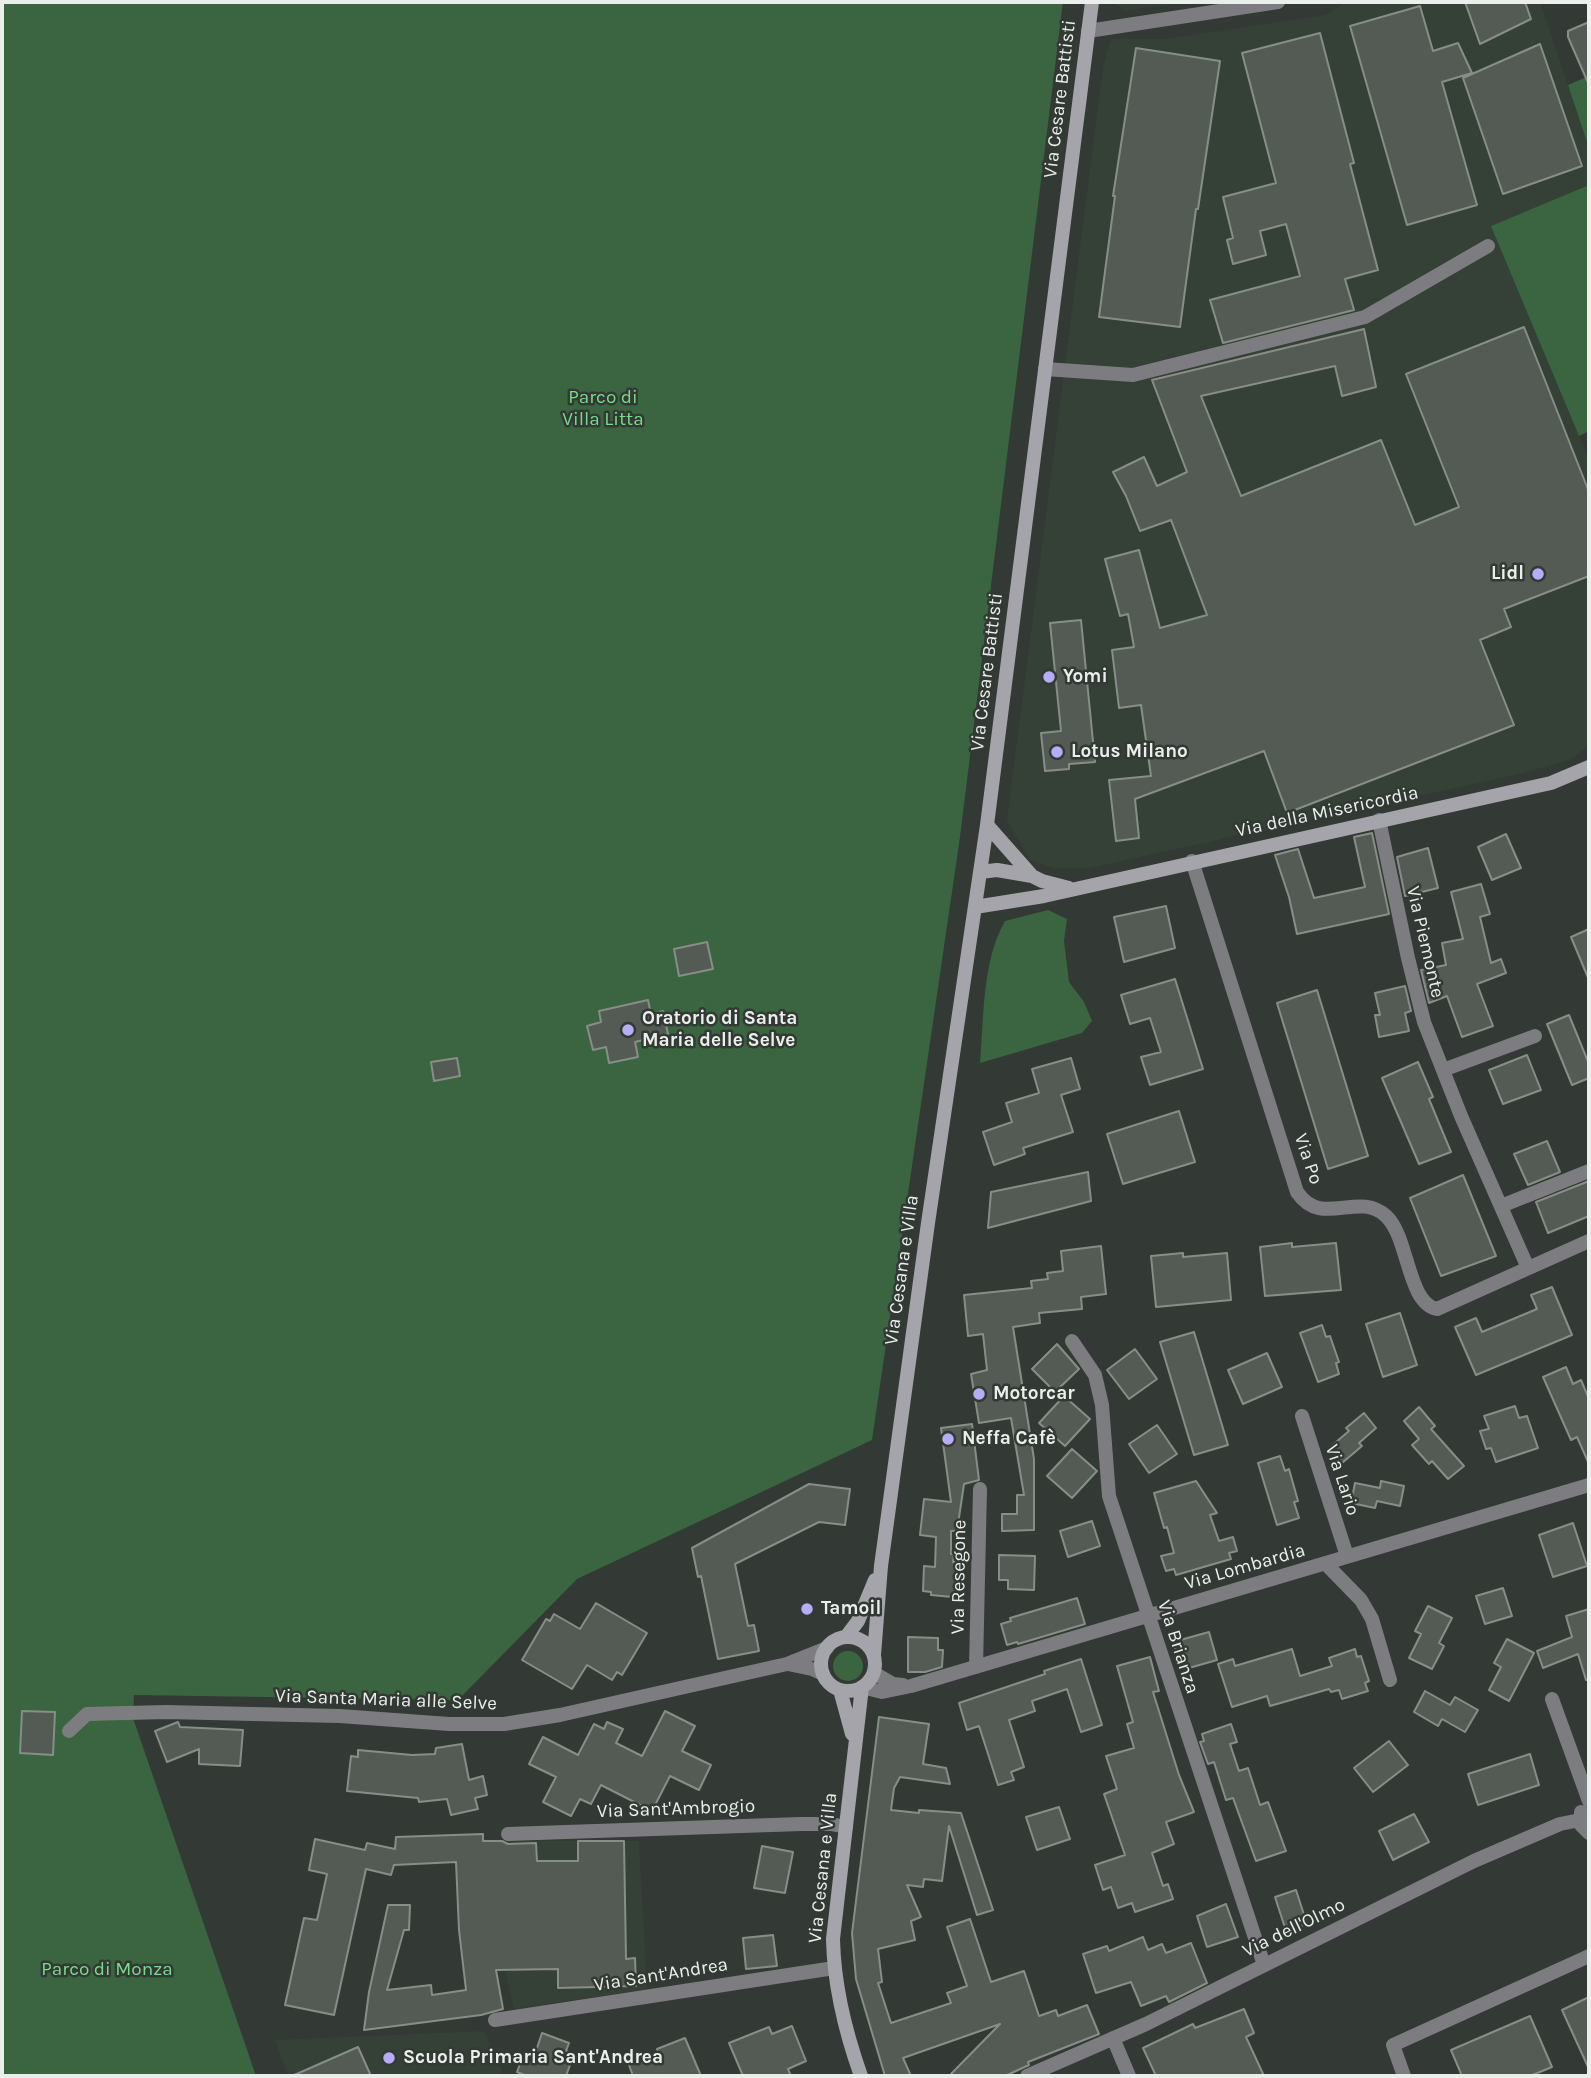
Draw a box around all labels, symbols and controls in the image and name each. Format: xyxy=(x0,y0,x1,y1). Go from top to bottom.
street label: Via Cesare Battisti xyxy=(1039,19,1081,179)
park label: Parco di Villa Litta xyxy=(562,387,644,431)
place label: Lidl xyxy=(1491,563,1524,585)
marker: Lidl xyxy=(1530,566,1546,582)
street label: Via Cesare Battisti xyxy=(966,592,1008,752)
place label: Yomi xyxy=(1063,666,1108,688)
marker: Yomi xyxy=(1041,669,1057,685)
place label: Lotus Milano xyxy=(1071,741,1188,763)
marker: Lotus Milano xyxy=(1049,744,1065,760)
street label: Via della Misericordia xyxy=(1233,781,1421,843)
street label: Via Piemonte xyxy=(1401,884,1449,1000)
place label: Oratorio di Santa Maria delle Selve xyxy=(642,1008,797,1052)
marker: Oratorio di Santa Maria delle Selve xyxy=(620,1022,636,1038)
street label: Via Po xyxy=(1289,1131,1327,1187)
street label: Via Cesana e Villa xyxy=(880,1193,924,1347)
place label: Motorcar xyxy=(993,1383,1075,1405)
marker: Motorcar xyxy=(971,1386,987,1402)
place label: Neffa Cafè xyxy=(962,1428,1056,1450)
marker: Neffa Cafè xyxy=(940,1431,956,1447)
street label: Via Lario xyxy=(1320,1441,1364,1519)
street label: Via Resegone xyxy=(947,1519,971,1635)
street label: Via Lombardia xyxy=(1182,1539,1308,1595)
street label: Via Brianza xyxy=(1152,1597,1204,1697)
place label: Tamoil xyxy=(821,1598,881,1620)
marker: Tamoil xyxy=(799,1601,815,1617)
street label: Via Santa Maria alle Selve xyxy=(275,1685,497,1715)
street label: Via Cesana e Villa xyxy=(804,1792,842,1944)
street label: Via Sant'Ambrogio xyxy=(596,1795,756,1823)
street label: Via dell'Olmo xyxy=(1239,1893,1349,1963)
street label: Via Sant'Andrea xyxy=(592,1953,730,1997)
park label: Parco di Monza xyxy=(41,1959,173,1981)
place label: Scuola Primaria Sant'Andrea xyxy=(403,2047,663,2069)
marker: Scuola Primaria Sant'Andrea xyxy=(381,2050,397,2066)

